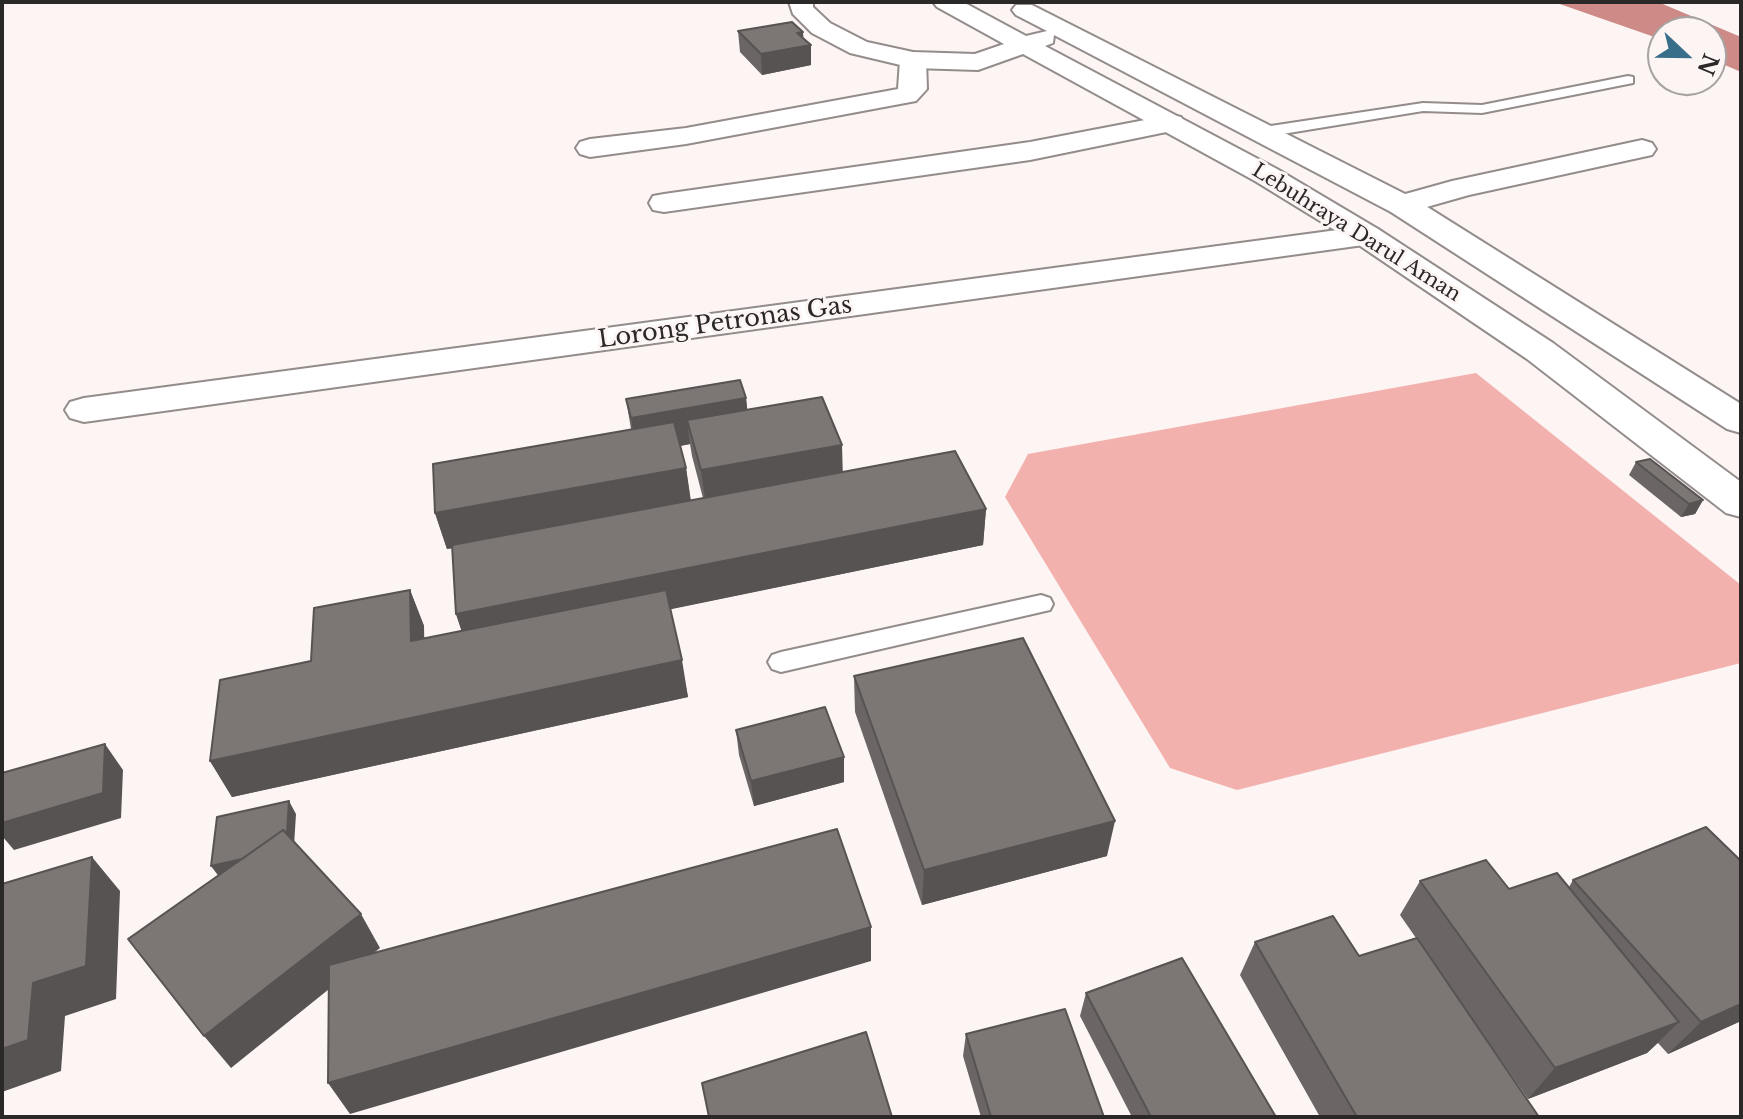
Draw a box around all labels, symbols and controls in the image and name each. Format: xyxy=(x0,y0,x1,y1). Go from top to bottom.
north arrow xyxy=(1647,16,1727,96)
text: N xyxy=(1691,50,1724,79)
street label: Lebuhraya Darul Aman xyxy=(1247,159,1465,307)
street label: Lorong Petronas Gas xyxy=(596,291,854,355)

